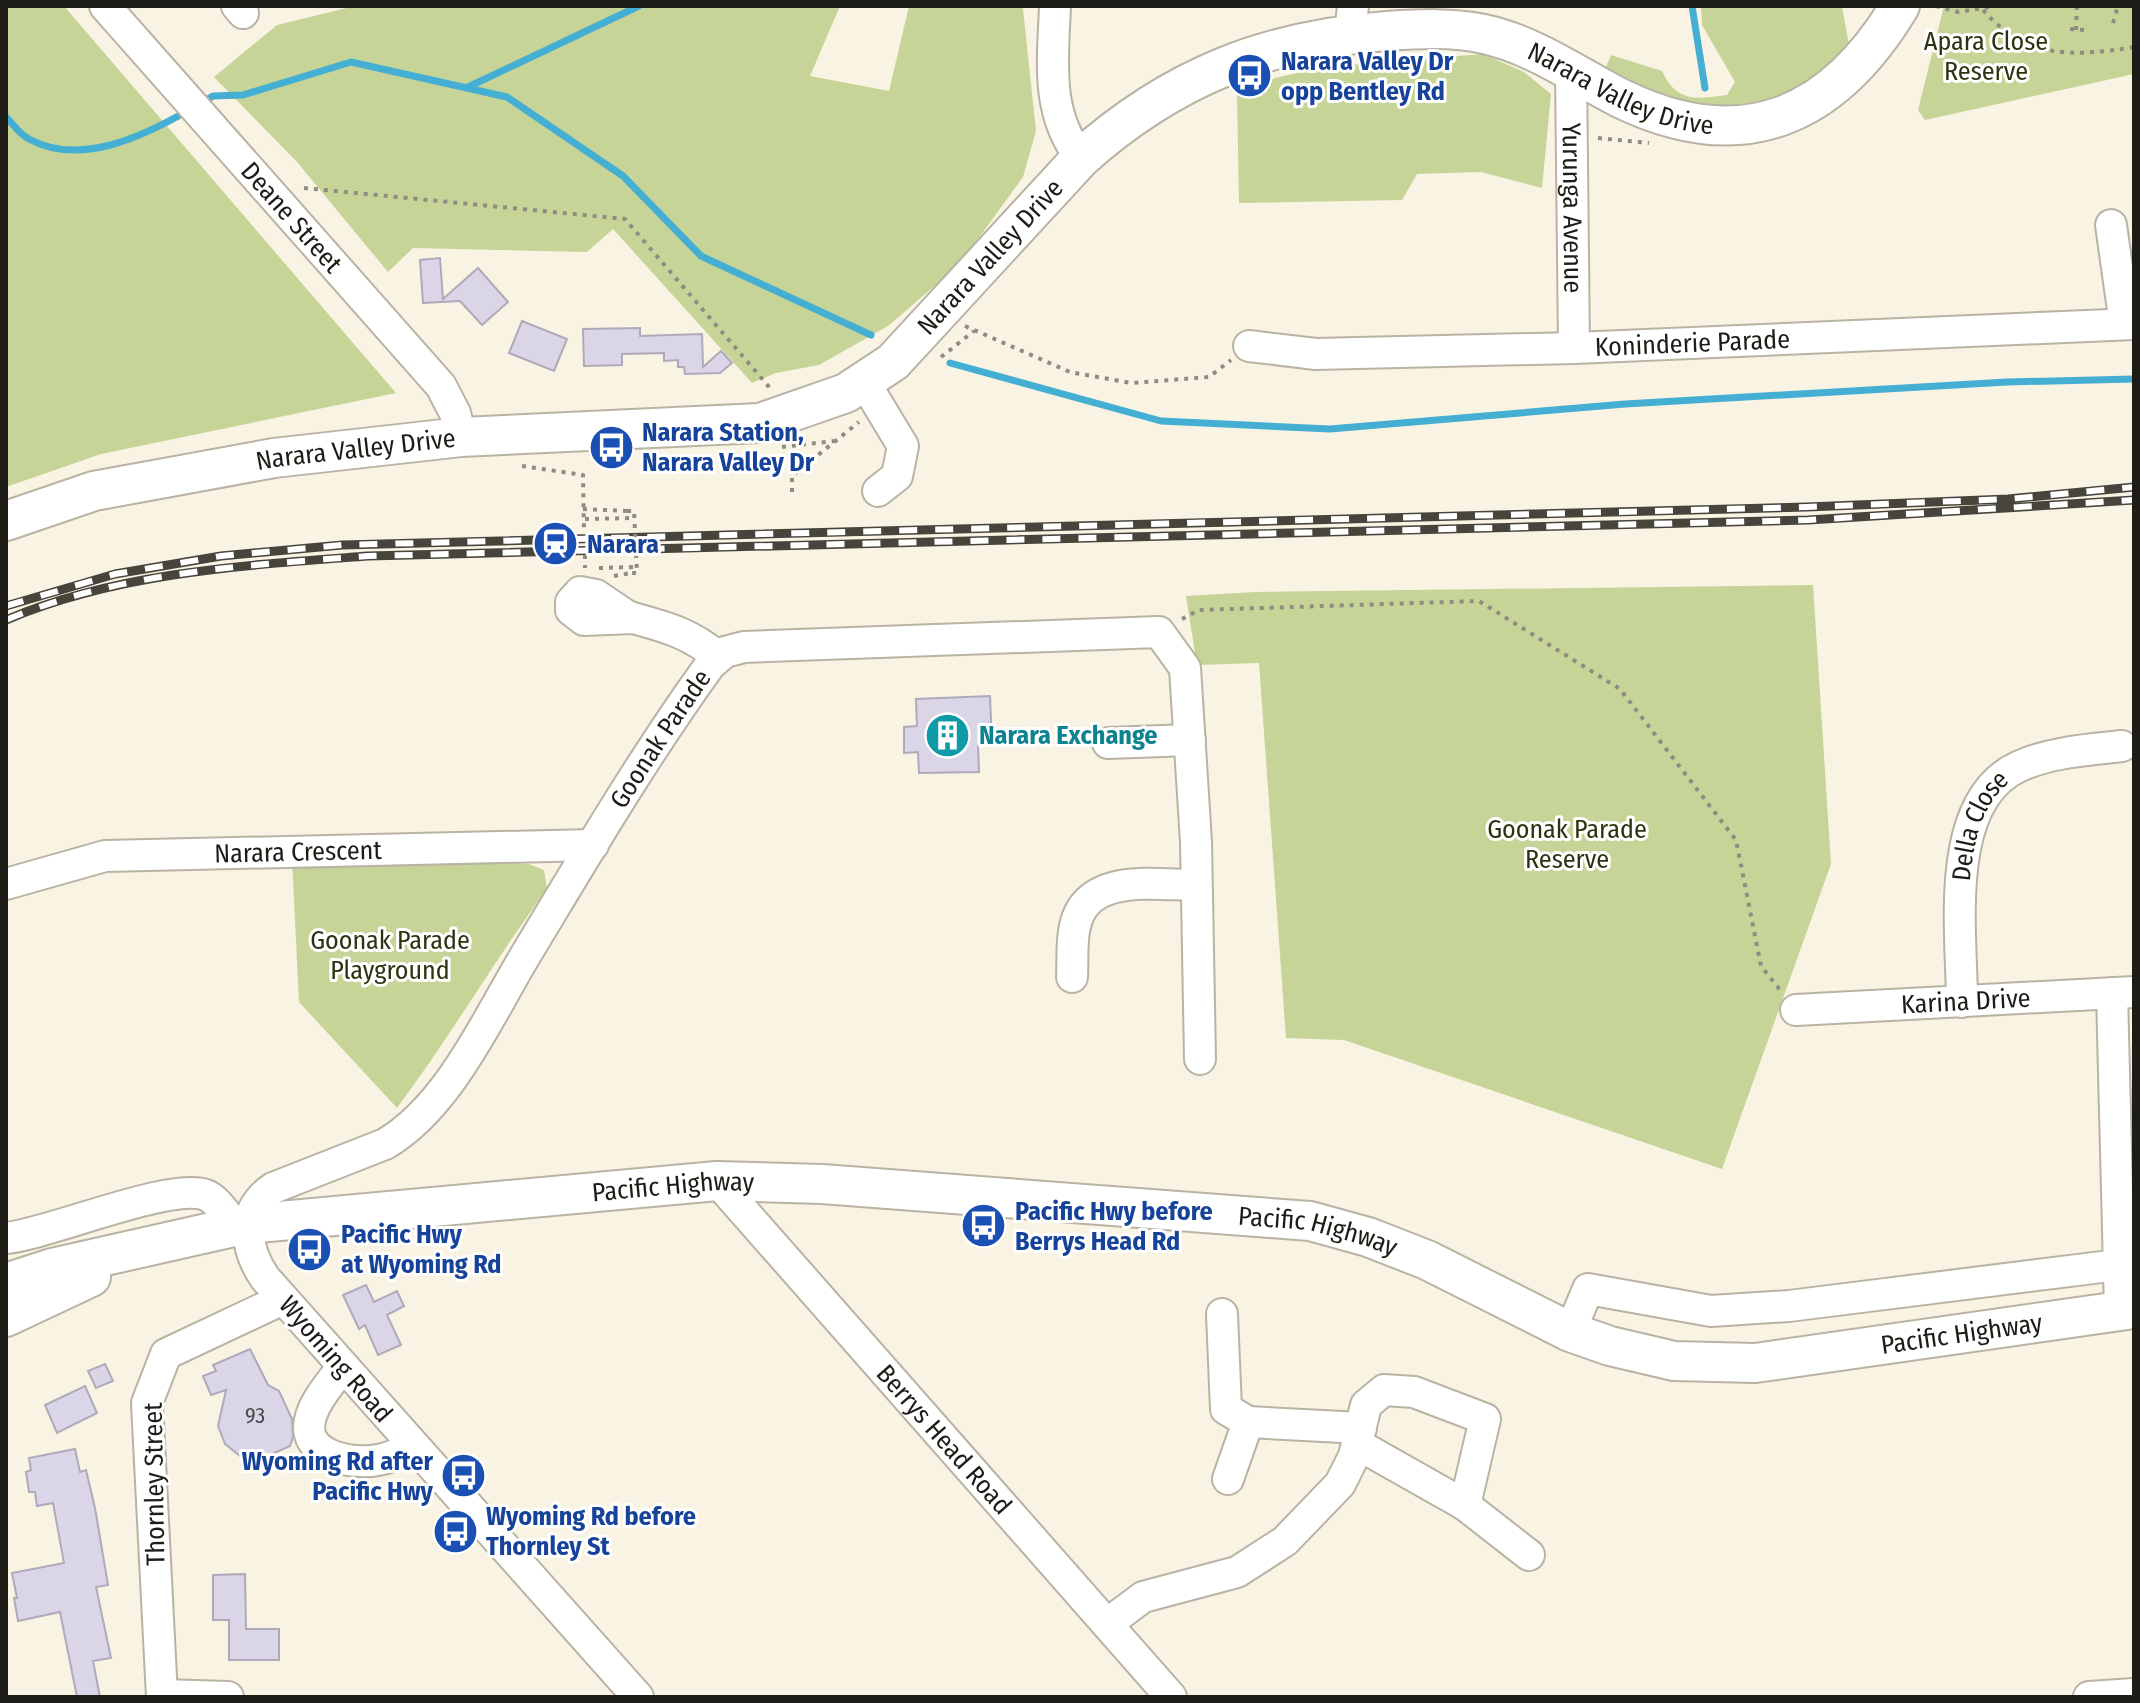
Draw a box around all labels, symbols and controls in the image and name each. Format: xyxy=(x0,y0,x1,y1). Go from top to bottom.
park label: Apara Close Reserve xyxy=(1924,26,2048,87)
street label: Narara Valley Drive xyxy=(1523,36,1715,141)
place label: Narara Valley Dr opp Bentley Rd xyxy=(1281,46,1454,107)
bus stop icon: Narara Valley Dr opp Bentley Rd xyxy=(1226,52,1274,100)
street label: Yurunga Avenue xyxy=(1556,123,1588,293)
street label: Deane Street xyxy=(234,156,349,280)
street label: Narara Valley Drive xyxy=(911,173,1070,341)
street label: Koninderie Parade xyxy=(1594,324,1791,363)
place label: Narara Station, Narara Valley Dr xyxy=(642,417,815,478)
street label: Narara Valley Drive xyxy=(253,423,457,477)
bus stop icon: Narara Station, Narara Valley Dr xyxy=(587,423,635,471)
station icon: Narara xyxy=(532,520,580,568)
place label: Narara xyxy=(587,529,659,560)
street label: Goonak Parade xyxy=(604,664,718,814)
building icon: Narara Exchange xyxy=(924,711,972,759)
place label: Narara Exchange xyxy=(979,720,1158,751)
street label: Della Close xyxy=(1946,764,2015,882)
park label: Goonak Parade Reserve xyxy=(1487,814,1647,875)
street label: Narara Crescent xyxy=(214,835,383,870)
park label: Goonak Parade Playground xyxy=(310,925,470,986)
street label: Karina Drive xyxy=(1900,983,2031,1020)
street label: Pacific Highway xyxy=(591,1166,755,1208)
place label: Pacific Hwy before Berrys Head Rd xyxy=(1015,1196,1213,1257)
street label: Pacific Highway xyxy=(1237,1201,1402,1263)
bus stop icon: Pacific Hwy before Berrys Head Rd xyxy=(960,1202,1008,1250)
place label: Pacific Hwy at Wyoming Rd xyxy=(341,1219,502,1280)
bus stop icon: Pacific Hwy at Wyoming Rd xyxy=(286,1225,334,1273)
street label: Wyoming Road xyxy=(272,1290,399,1429)
street label: Pacific Highway xyxy=(1879,1307,2045,1361)
street label: Berrys Head Road xyxy=(870,1358,1018,1521)
street label: Thornley Street xyxy=(138,1402,171,1566)
house number: 93 xyxy=(245,1402,265,1429)
place label: Wyoming Rd after Pacific Hwy xyxy=(242,1446,434,1507)
bus stop icon: Wyoming Rd after Pacific Hwy xyxy=(440,1452,488,1500)
place label: Wyoming Rd before Thornley St xyxy=(486,1501,696,1562)
bus stop icon: Wyoming Rd before Thornley St xyxy=(431,1507,479,1555)

